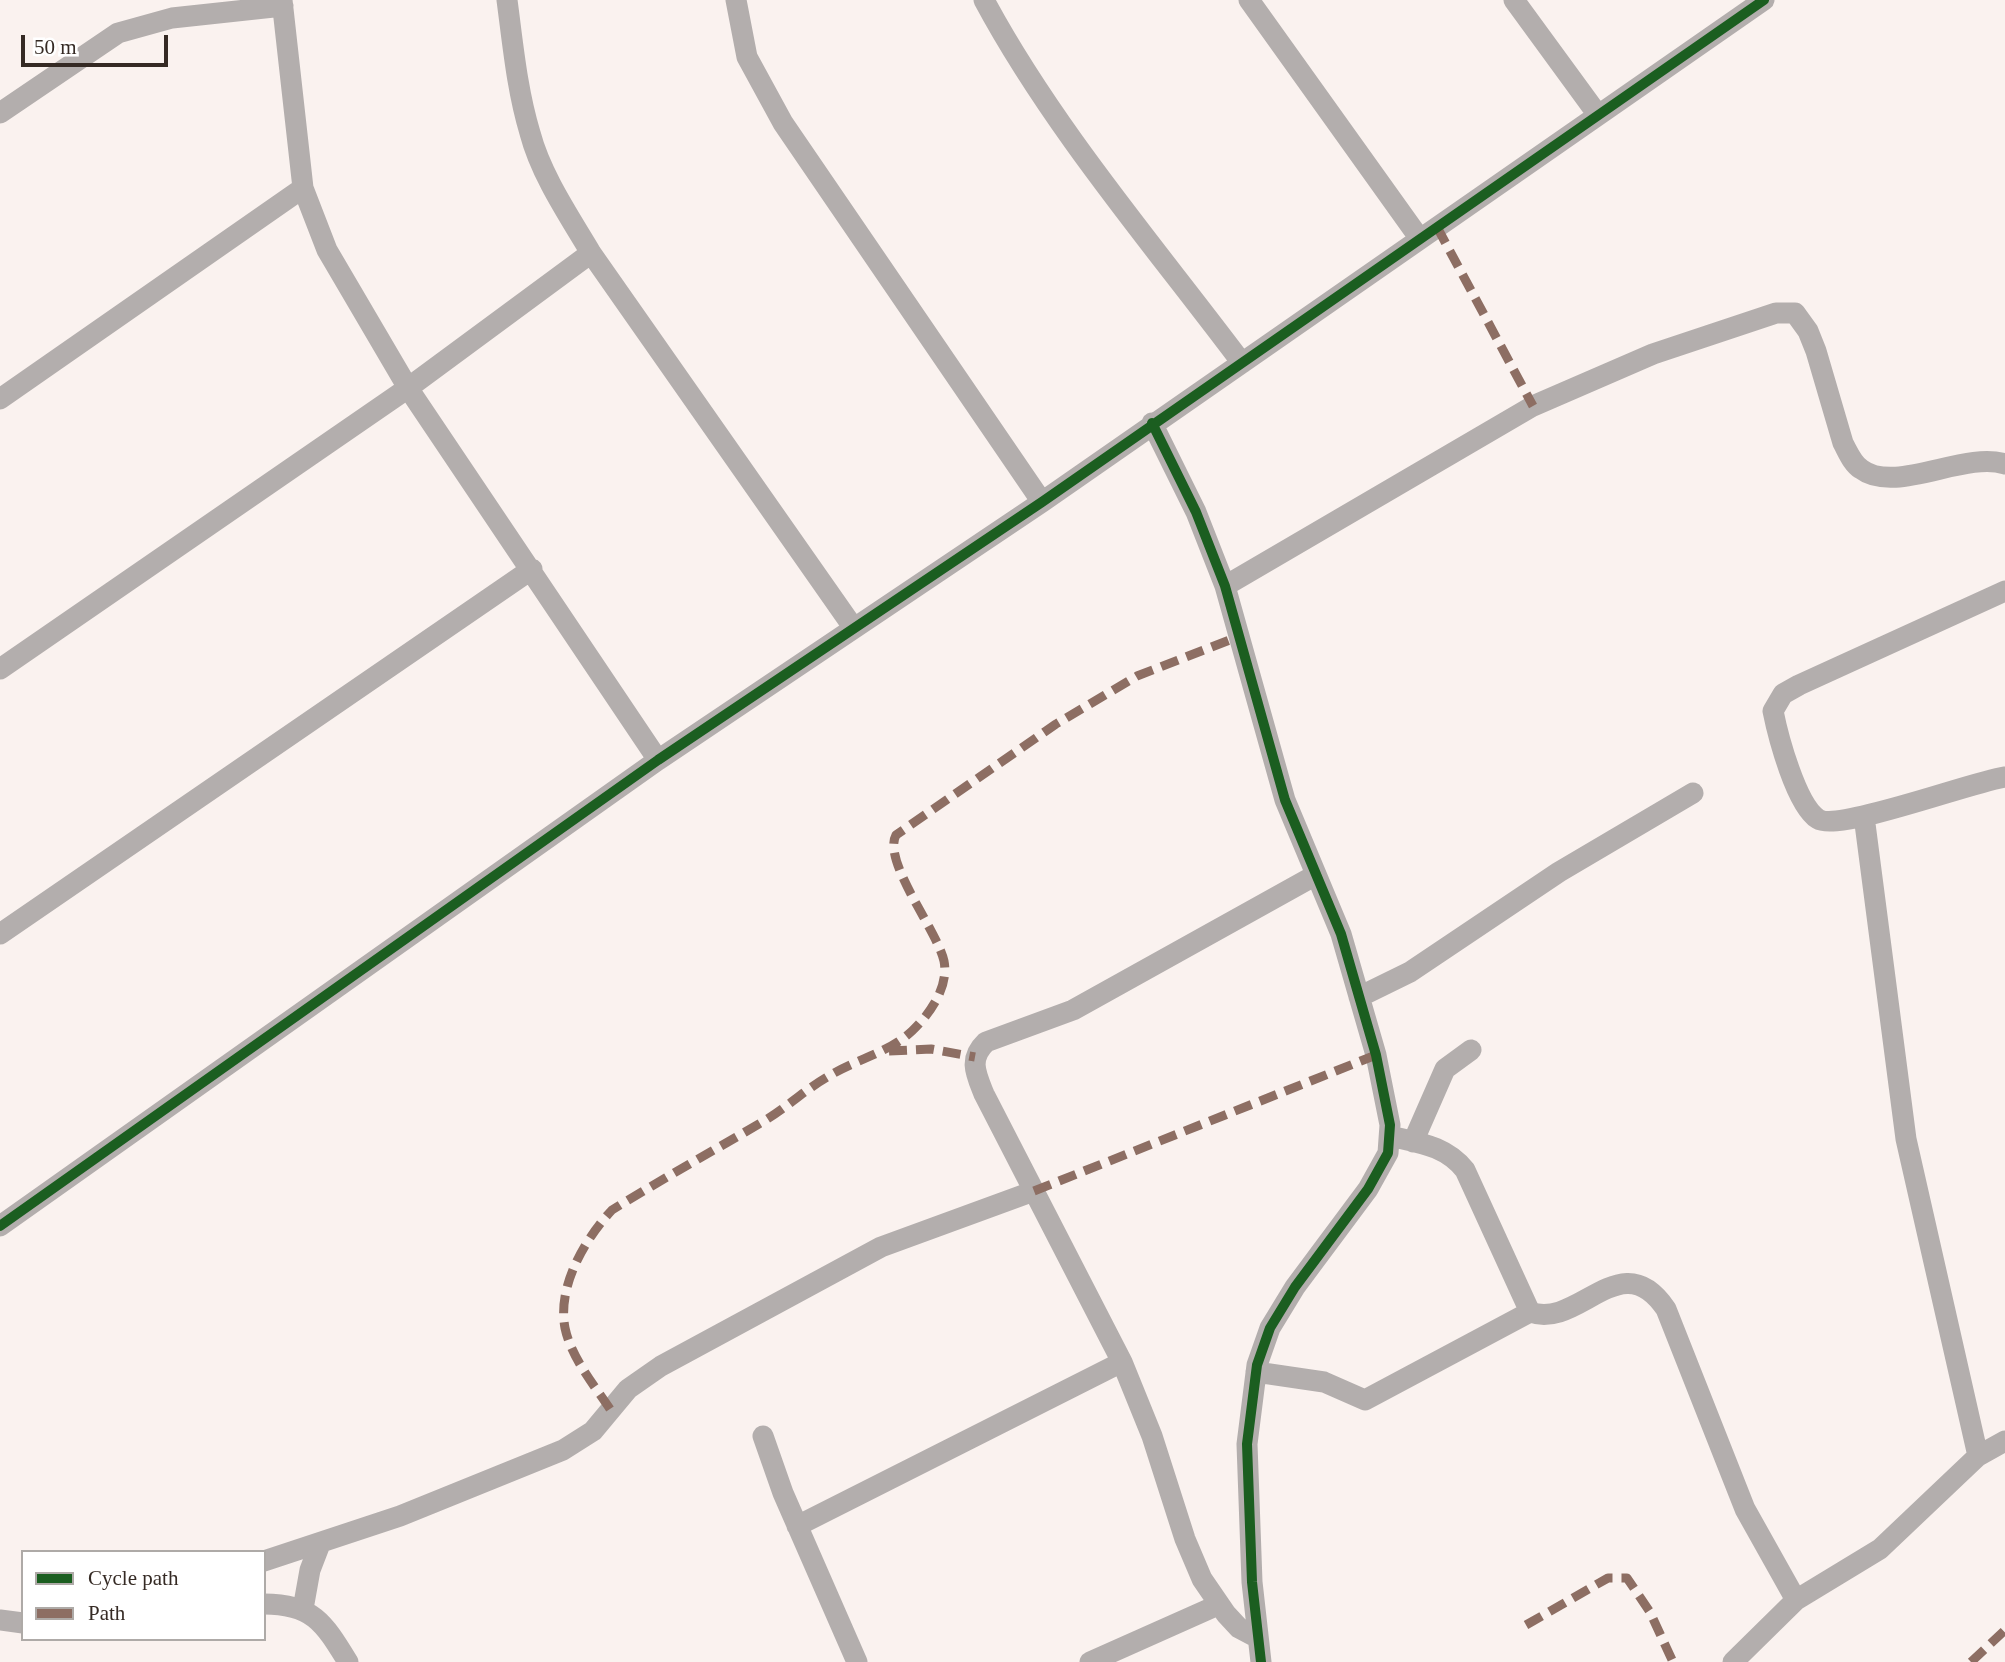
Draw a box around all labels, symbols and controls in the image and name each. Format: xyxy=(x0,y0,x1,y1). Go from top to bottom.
scale bar xyxy=(24,21,172,65)
text: 50 m xyxy=(34,35,77,59)
legend xyxy=(21,1550,266,1641)
text: Cycle path xyxy=(88,1566,178,1590)
text: Path xyxy=(88,1601,125,1625)

